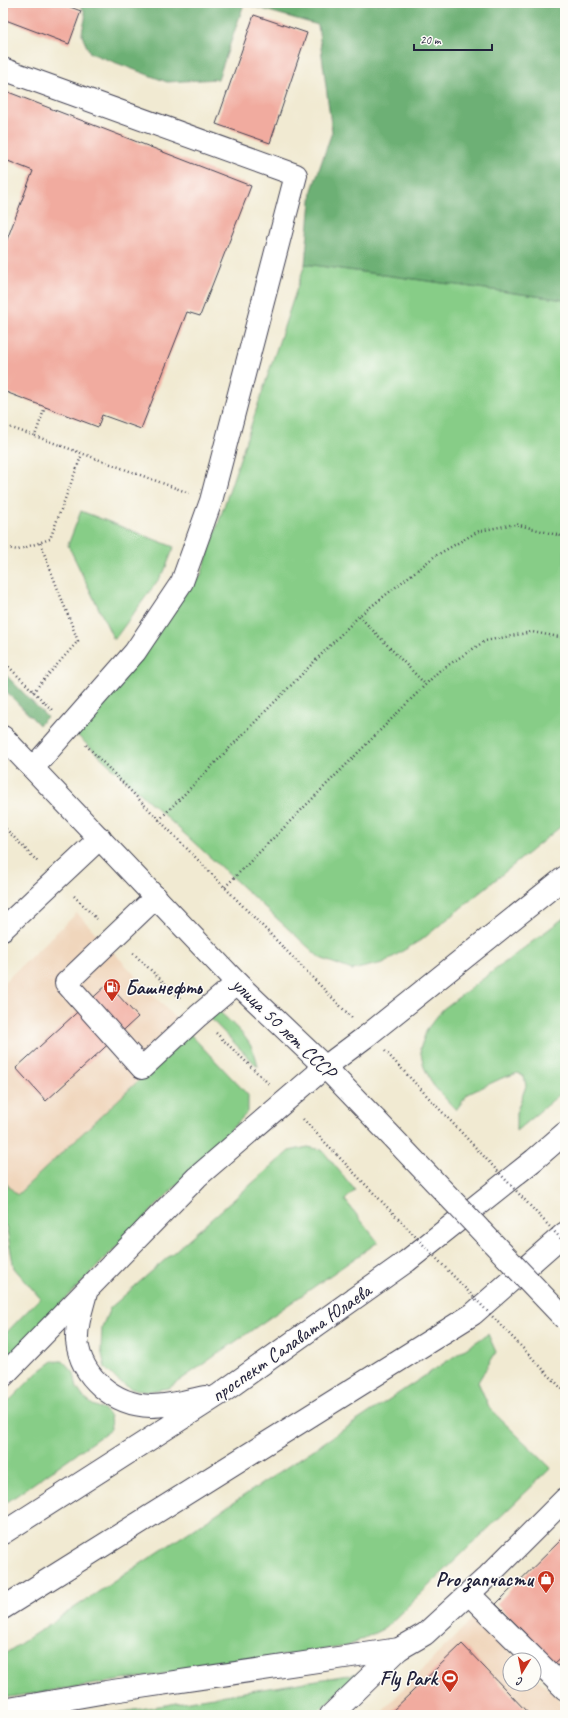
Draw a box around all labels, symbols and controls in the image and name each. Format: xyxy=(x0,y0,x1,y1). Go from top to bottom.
scale bar xyxy=(414,26,492,52)
text: 20 m xyxy=(420,32,442,48)
street label: улица 50 лет СССР xyxy=(226,971,343,1086)
place label: Башнефть xyxy=(125,975,204,1000)
fuel station icon: Башнефть xyxy=(102,977,122,1002)
street label: проспект Салавата Юлаева xyxy=(206,1277,377,1408)
place label: Pro запчасти xyxy=(436,1567,535,1593)
shop icon: Pro запчасти xyxy=(536,1569,556,1594)
north arrow xyxy=(502,1652,542,1692)
place label: Fly Park xyxy=(380,1666,440,1692)
sports icon: Fly Park xyxy=(440,1668,460,1693)
text: С xyxy=(515,1674,524,1689)

